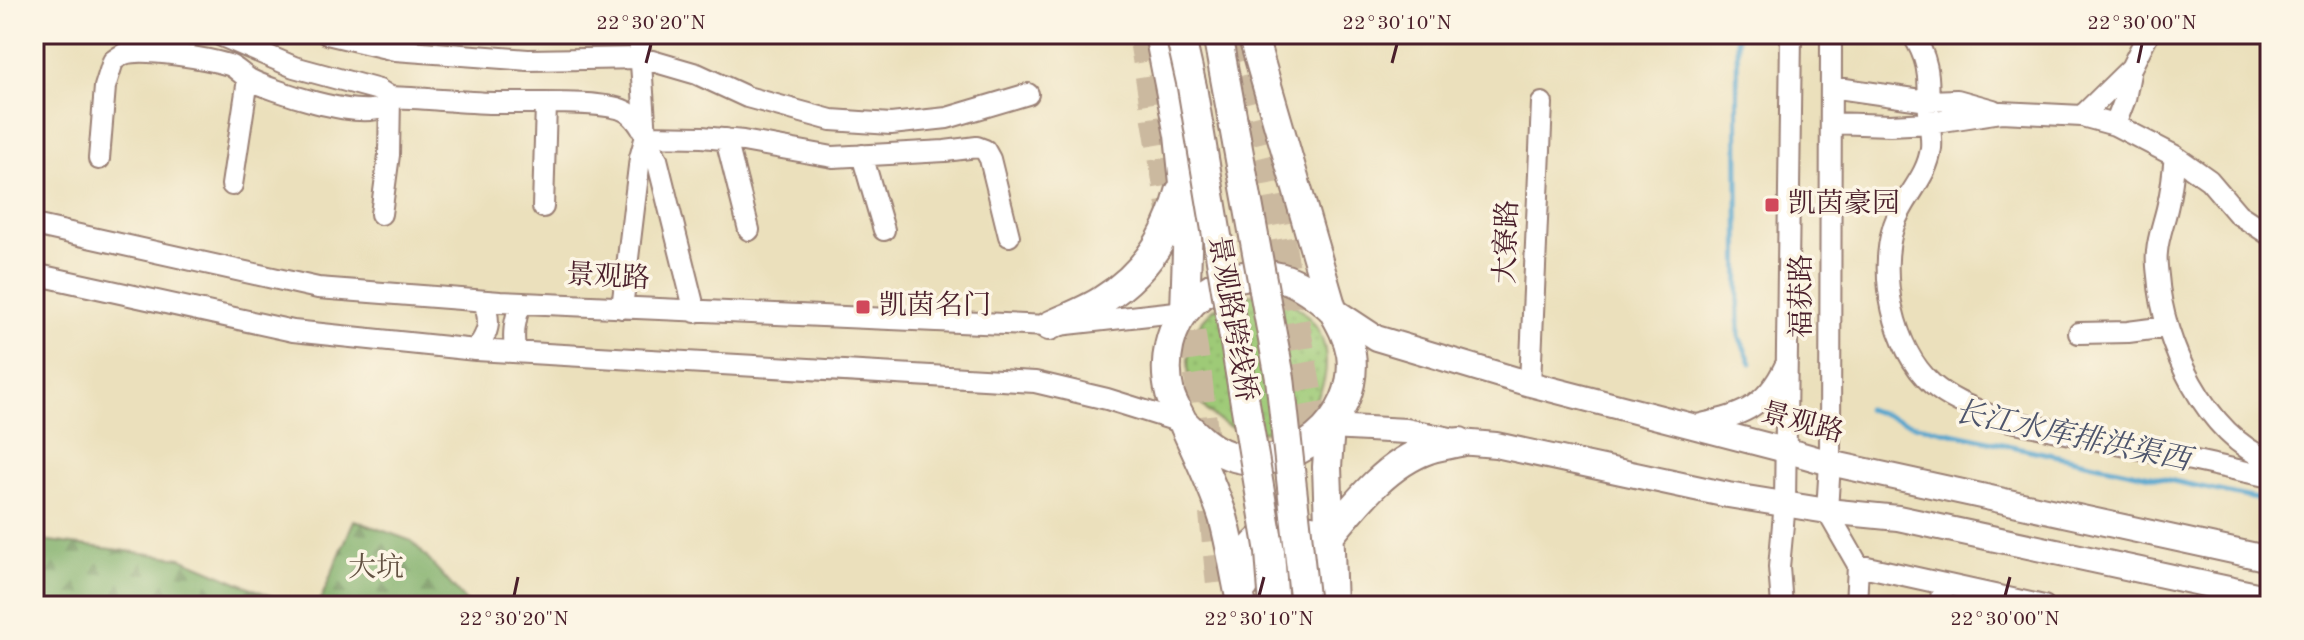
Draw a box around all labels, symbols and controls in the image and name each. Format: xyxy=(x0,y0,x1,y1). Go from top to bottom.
text: 22°30'20"N xyxy=(596,14,706,34)
text: 22°30'10"N xyxy=(1342,14,1452,34)
text: 22°30'00"N xyxy=(2087,14,2197,34)
place label: 凯茵豪园 xyxy=(1788,188,1900,219)
marker: 凯茵豪园 xyxy=(1763,196,1781,214)
street label: 大寮路 xyxy=(1490,199,1523,284)
street label: 景观路跨线桥 xyxy=(1203,233,1262,404)
street label: 福获路 xyxy=(1786,254,1817,338)
street label: 景观路 xyxy=(565,259,651,294)
place label: 凯茵名门 xyxy=(879,290,991,321)
marker: 凯茵名门 xyxy=(854,298,872,316)
water label: 长江水库排洪渠西 xyxy=(1952,394,2198,478)
street label: 景观路 xyxy=(1758,397,1847,448)
park label: 大坑 xyxy=(348,552,404,583)
text: 22°30'20"N xyxy=(459,610,569,630)
text: 22°30'10"N xyxy=(1204,610,1314,630)
text: 22°30'00"N xyxy=(1950,610,2060,630)

